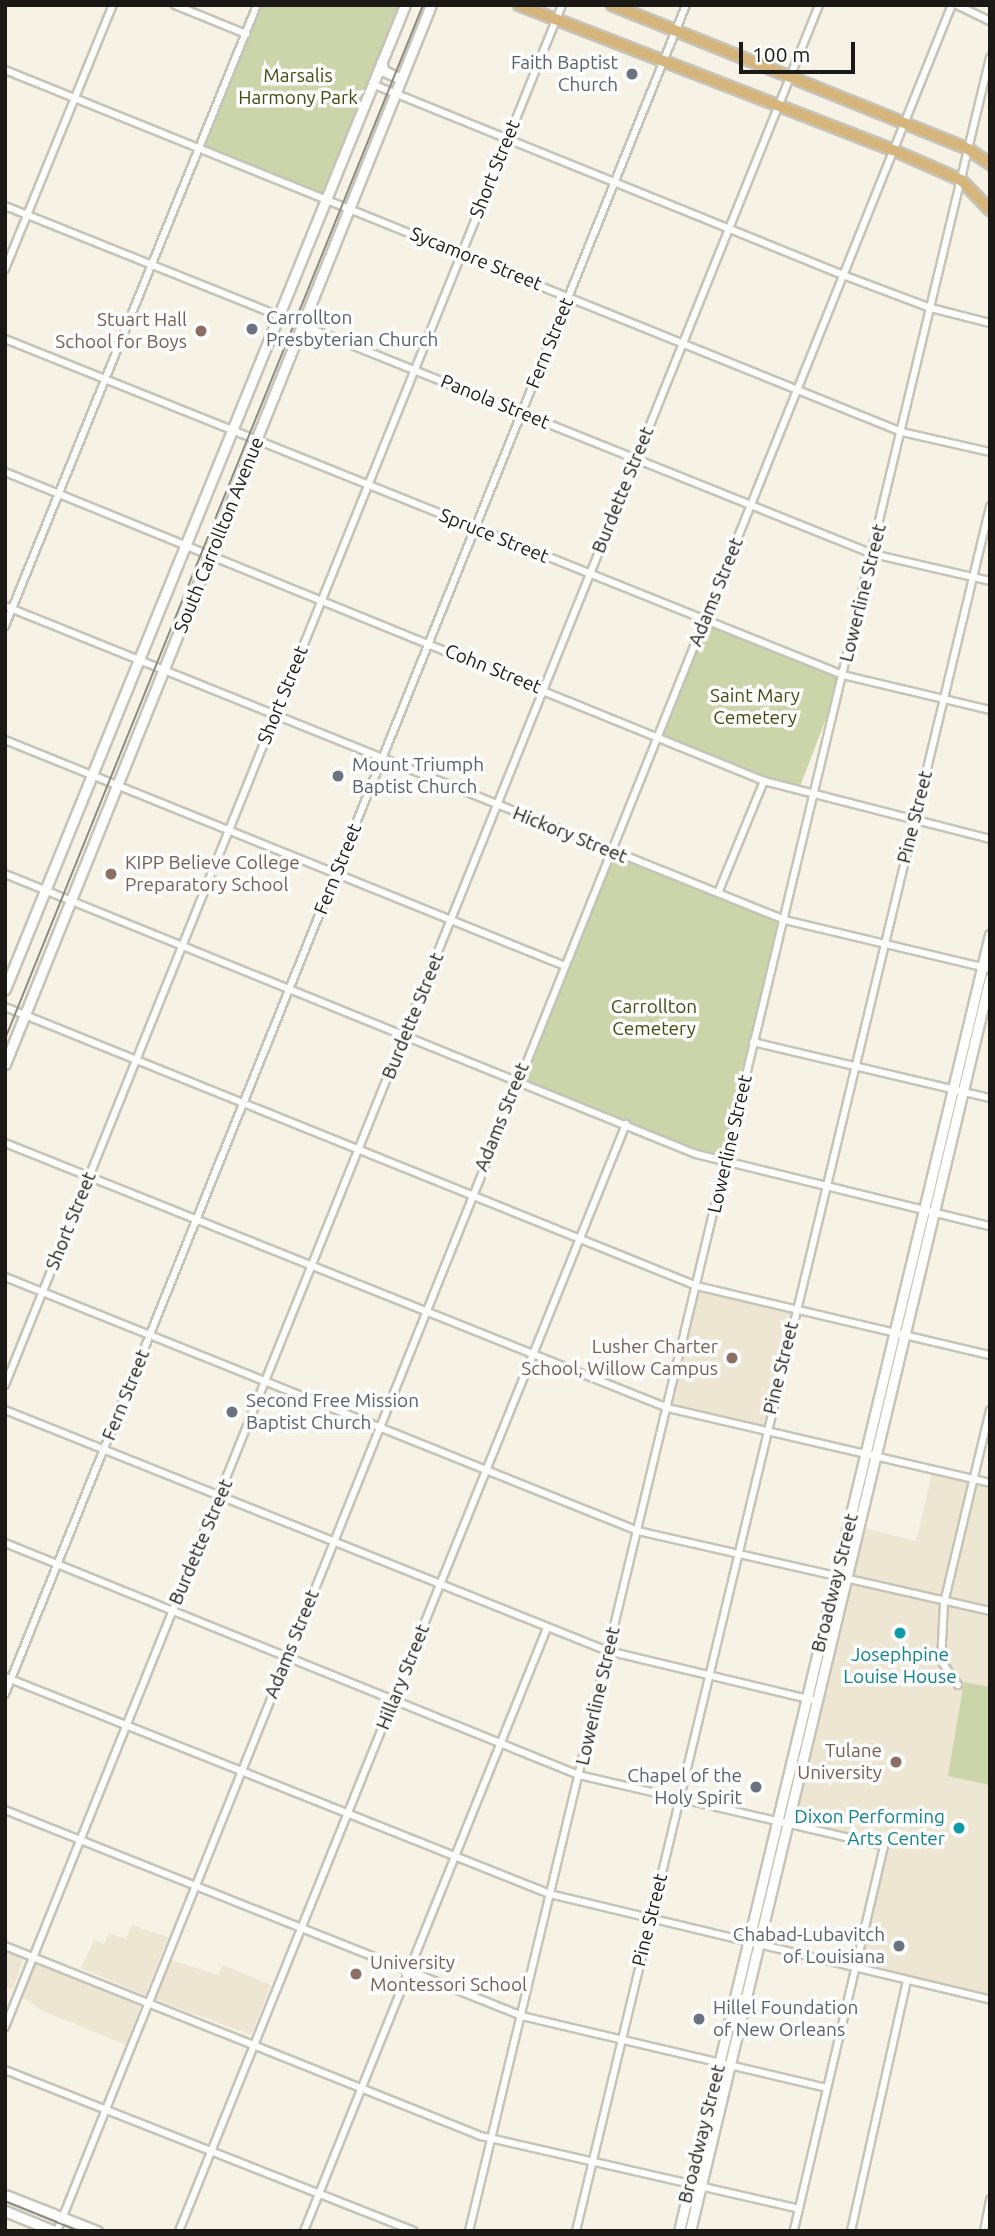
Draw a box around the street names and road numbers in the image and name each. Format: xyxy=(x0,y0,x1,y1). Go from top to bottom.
street label: Short Street xyxy=(465,117,525,221)
street label: Sycamore Street xyxy=(407,222,545,296)
street label: Fern Street xyxy=(521,294,579,392)
street label: Panola Street xyxy=(437,370,553,434)
street label: Burdette Street xyxy=(587,423,659,557)
street label: South Carrollton Avenue xyxy=(169,434,269,636)
street label: Spruce Street xyxy=(436,504,552,568)
street label: Lowerline Street xyxy=(835,522,891,664)
street label: Adams Street xyxy=(684,534,748,650)
street label: Cohn Street xyxy=(442,639,544,699)
street label: Short Street xyxy=(253,643,313,747)
street label: Pine Street xyxy=(892,768,938,866)
street label: Hickory Street xyxy=(510,802,630,868)
street label: Fern Street xyxy=(309,820,367,918)
street label: Burdette Street xyxy=(377,949,449,1083)
street label: Adams Street xyxy=(470,1059,534,1175)
street label: Lowerline Street xyxy=(703,1072,757,1216)
street label: Short Street xyxy=(41,1169,101,1273)
street label: Pine Street xyxy=(758,1319,804,1417)
street label: Fern Street xyxy=(97,1346,155,1444)
street label: Burdette Street xyxy=(164,1476,238,1608)
street label: Broadway Street xyxy=(807,1511,863,1655)
street label: Adams Street xyxy=(260,1586,324,1702)
street label: Hillary Street xyxy=(371,1621,435,1733)
street label: Lowerline Street xyxy=(571,1624,625,1768)
street label: Pine Street xyxy=(627,1871,673,1969)
street label: Broadway Street xyxy=(674,2062,730,2206)

